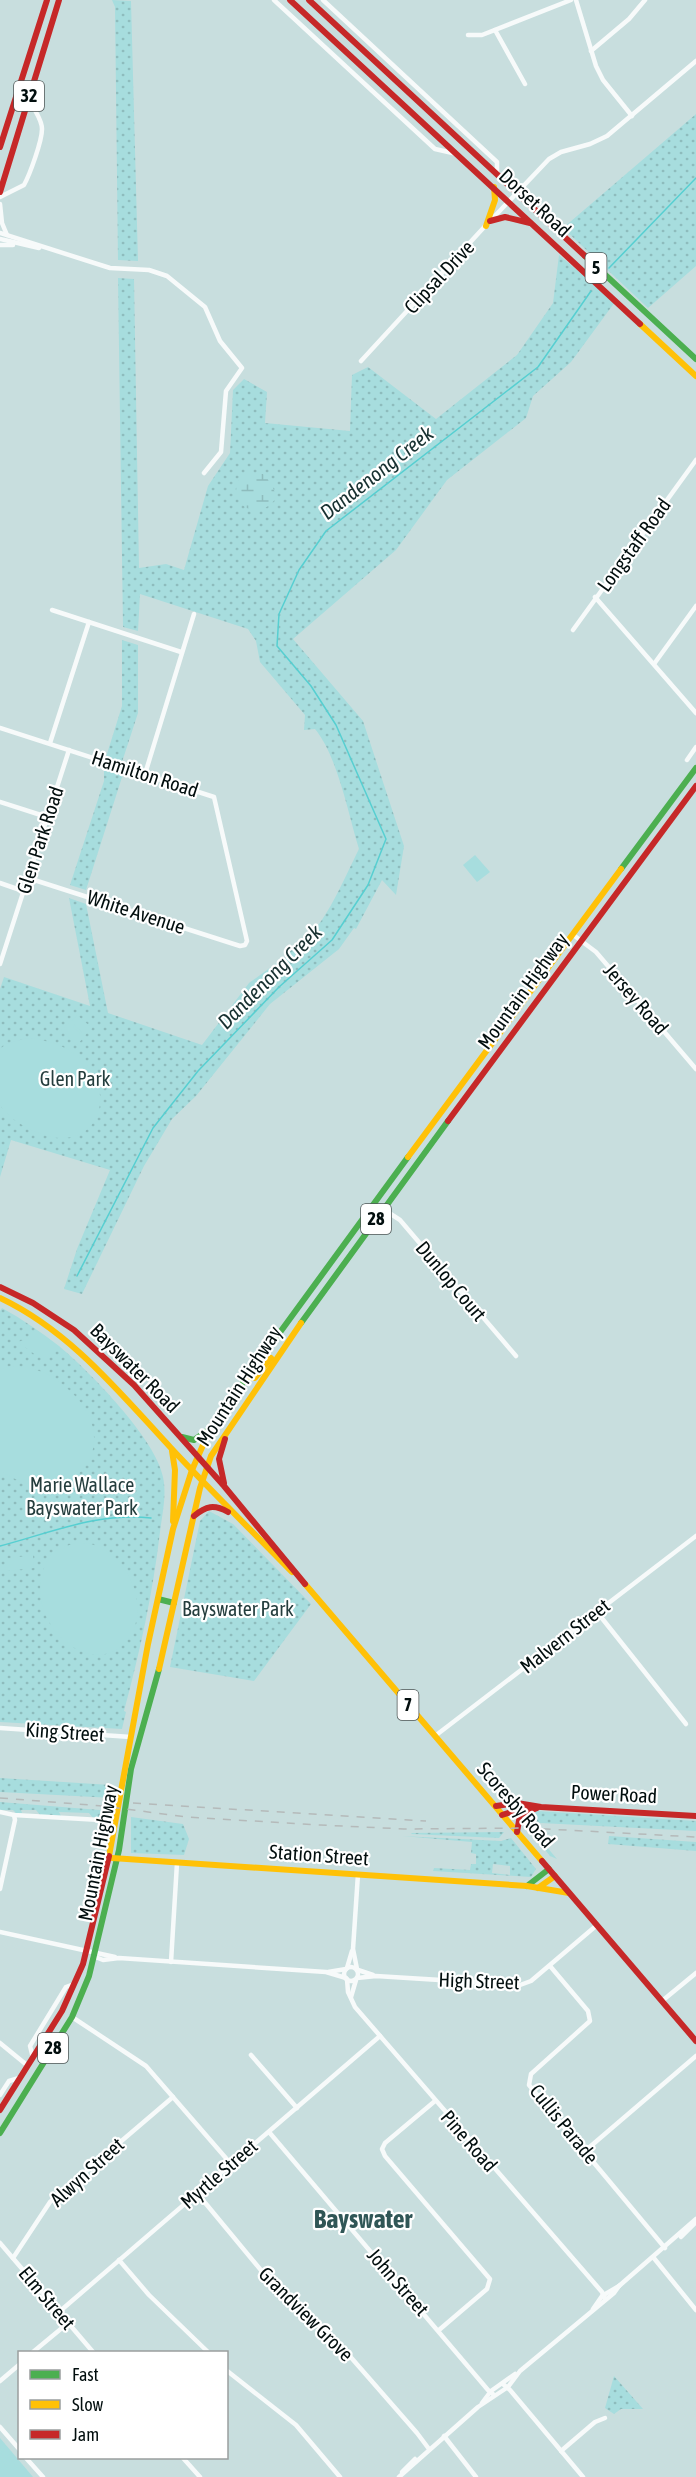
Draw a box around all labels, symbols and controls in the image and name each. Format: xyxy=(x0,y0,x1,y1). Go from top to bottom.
road number: 32 xyxy=(14,81,44,111)
street label: Dorset Road xyxy=(495,164,576,242)
street label: Clipsal Drive xyxy=(399,235,478,318)
road number: 5 xyxy=(586,253,606,283)
water label: Dandenong Creek xyxy=(315,420,438,524)
street label: Longstaff Road xyxy=(592,494,675,596)
street label: Hamilton Road xyxy=(89,745,201,802)
street label: Glen Park Road xyxy=(11,783,68,896)
street label: White Avenue xyxy=(84,885,188,938)
water label: Dandenong Creek xyxy=(212,919,327,1033)
street label: Mountain Highway xyxy=(473,928,572,1053)
street label: Jersey Road xyxy=(599,958,673,1039)
park label: Glen Park xyxy=(40,1067,111,1090)
road number: 28 xyxy=(361,1204,391,1234)
street label: Dunlop Court xyxy=(411,1236,491,1325)
street label: Bayswater Road xyxy=(86,1318,185,1417)
street label: Mountain Highway xyxy=(191,1322,286,1450)
park label: Marie Wallace Bayswater Park xyxy=(26,1473,138,1519)
street label: Malvern Street xyxy=(515,1593,614,1678)
park label: Bayswater Park xyxy=(182,1597,294,1620)
road number: 7 xyxy=(398,1690,418,1720)
street label: King Street xyxy=(25,1717,106,1746)
street label: Scoresby Road xyxy=(473,1757,560,1852)
street label: Power Road xyxy=(570,1780,658,1807)
street label: Mountain Highway xyxy=(73,1783,122,1923)
street label: Station Street xyxy=(269,1840,370,1869)
street label: High Street xyxy=(438,1968,520,1993)
road number: 28 xyxy=(38,2033,68,2063)
street label: Cullis Parade xyxy=(525,2079,603,2168)
street label: Pine Road xyxy=(437,2105,502,2176)
street label: Alwyn Street xyxy=(45,2132,128,2211)
street label: Myrtle Street xyxy=(176,2134,262,2213)
district label: Bayswater xyxy=(314,2204,414,2234)
street label: John Street xyxy=(363,2243,434,2320)
street label: Elm Street xyxy=(15,2262,80,2334)
street label: Grandview Grove xyxy=(254,2262,358,2366)
legend xyxy=(18,2351,228,2459)
text: Fast xyxy=(72,2364,99,2385)
text: Slow xyxy=(72,2394,103,2415)
text: Jam xyxy=(72,2424,99,2445)

